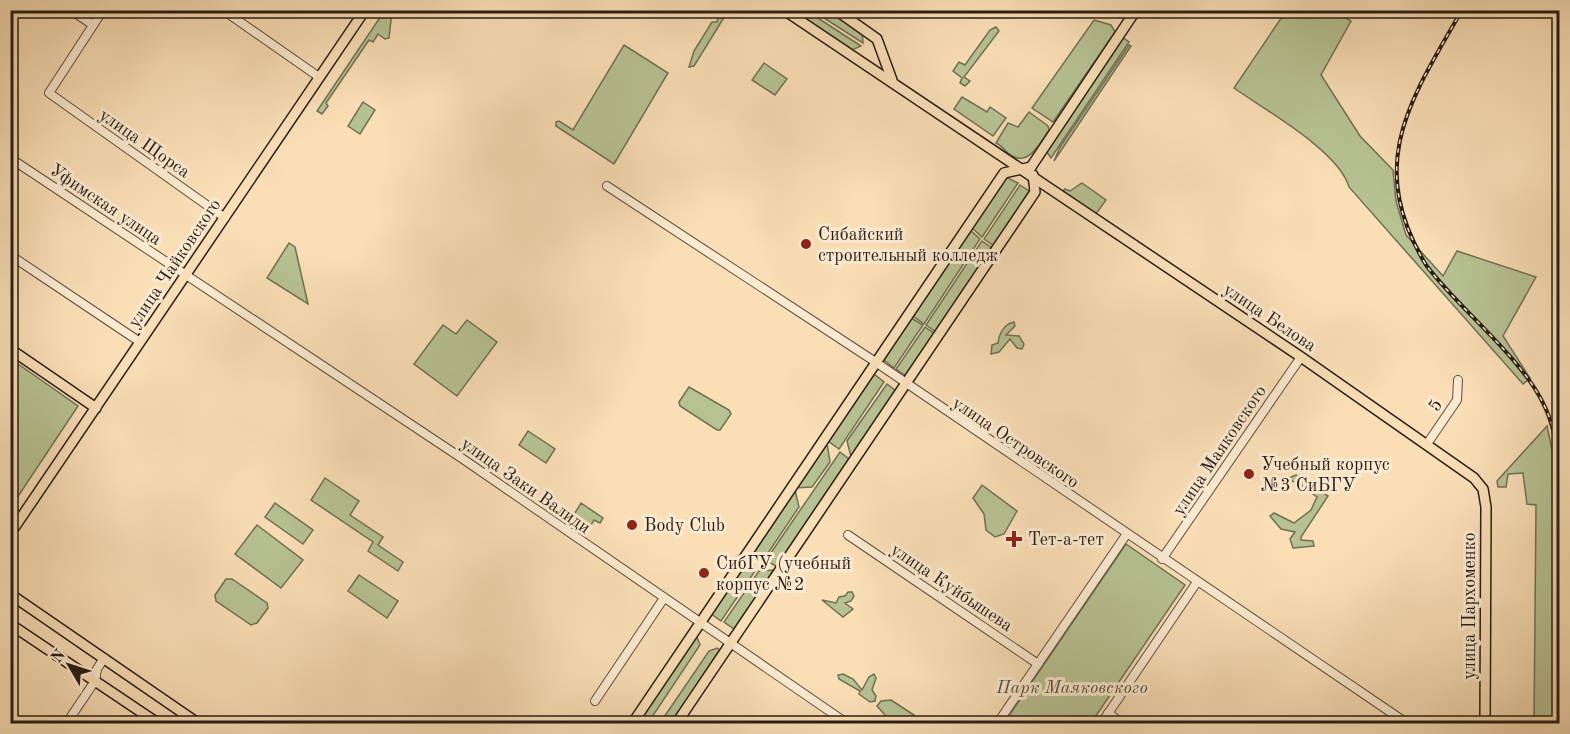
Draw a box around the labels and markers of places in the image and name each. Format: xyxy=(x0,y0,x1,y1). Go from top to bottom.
place label: Сибайский строительный колледж xyxy=(818,226,998,265)
marker: Сибайский строительный колледж xyxy=(799,237,813,251)
place label: Учебный корпус №3 СиБГУ xyxy=(1261,456,1390,495)
marker: Учебный корпус №3 СиБГУ xyxy=(1242,467,1256,481)
place label: Body Club xyxy=(644,517,725,535)
marker: Body Club xyxy=(625,518,639,532)
marker: Тет-а-тет xyxy=(1005,530,1023,548)
place label: Тет-а-тет xyxy=(1028,531,1104,549)
place label: СибГУ (учебный корпус №2 xyxy=(716,554,851,594)
marker: СибГУ (учебный корпус №2 xyxy=(697,566,711,580)

